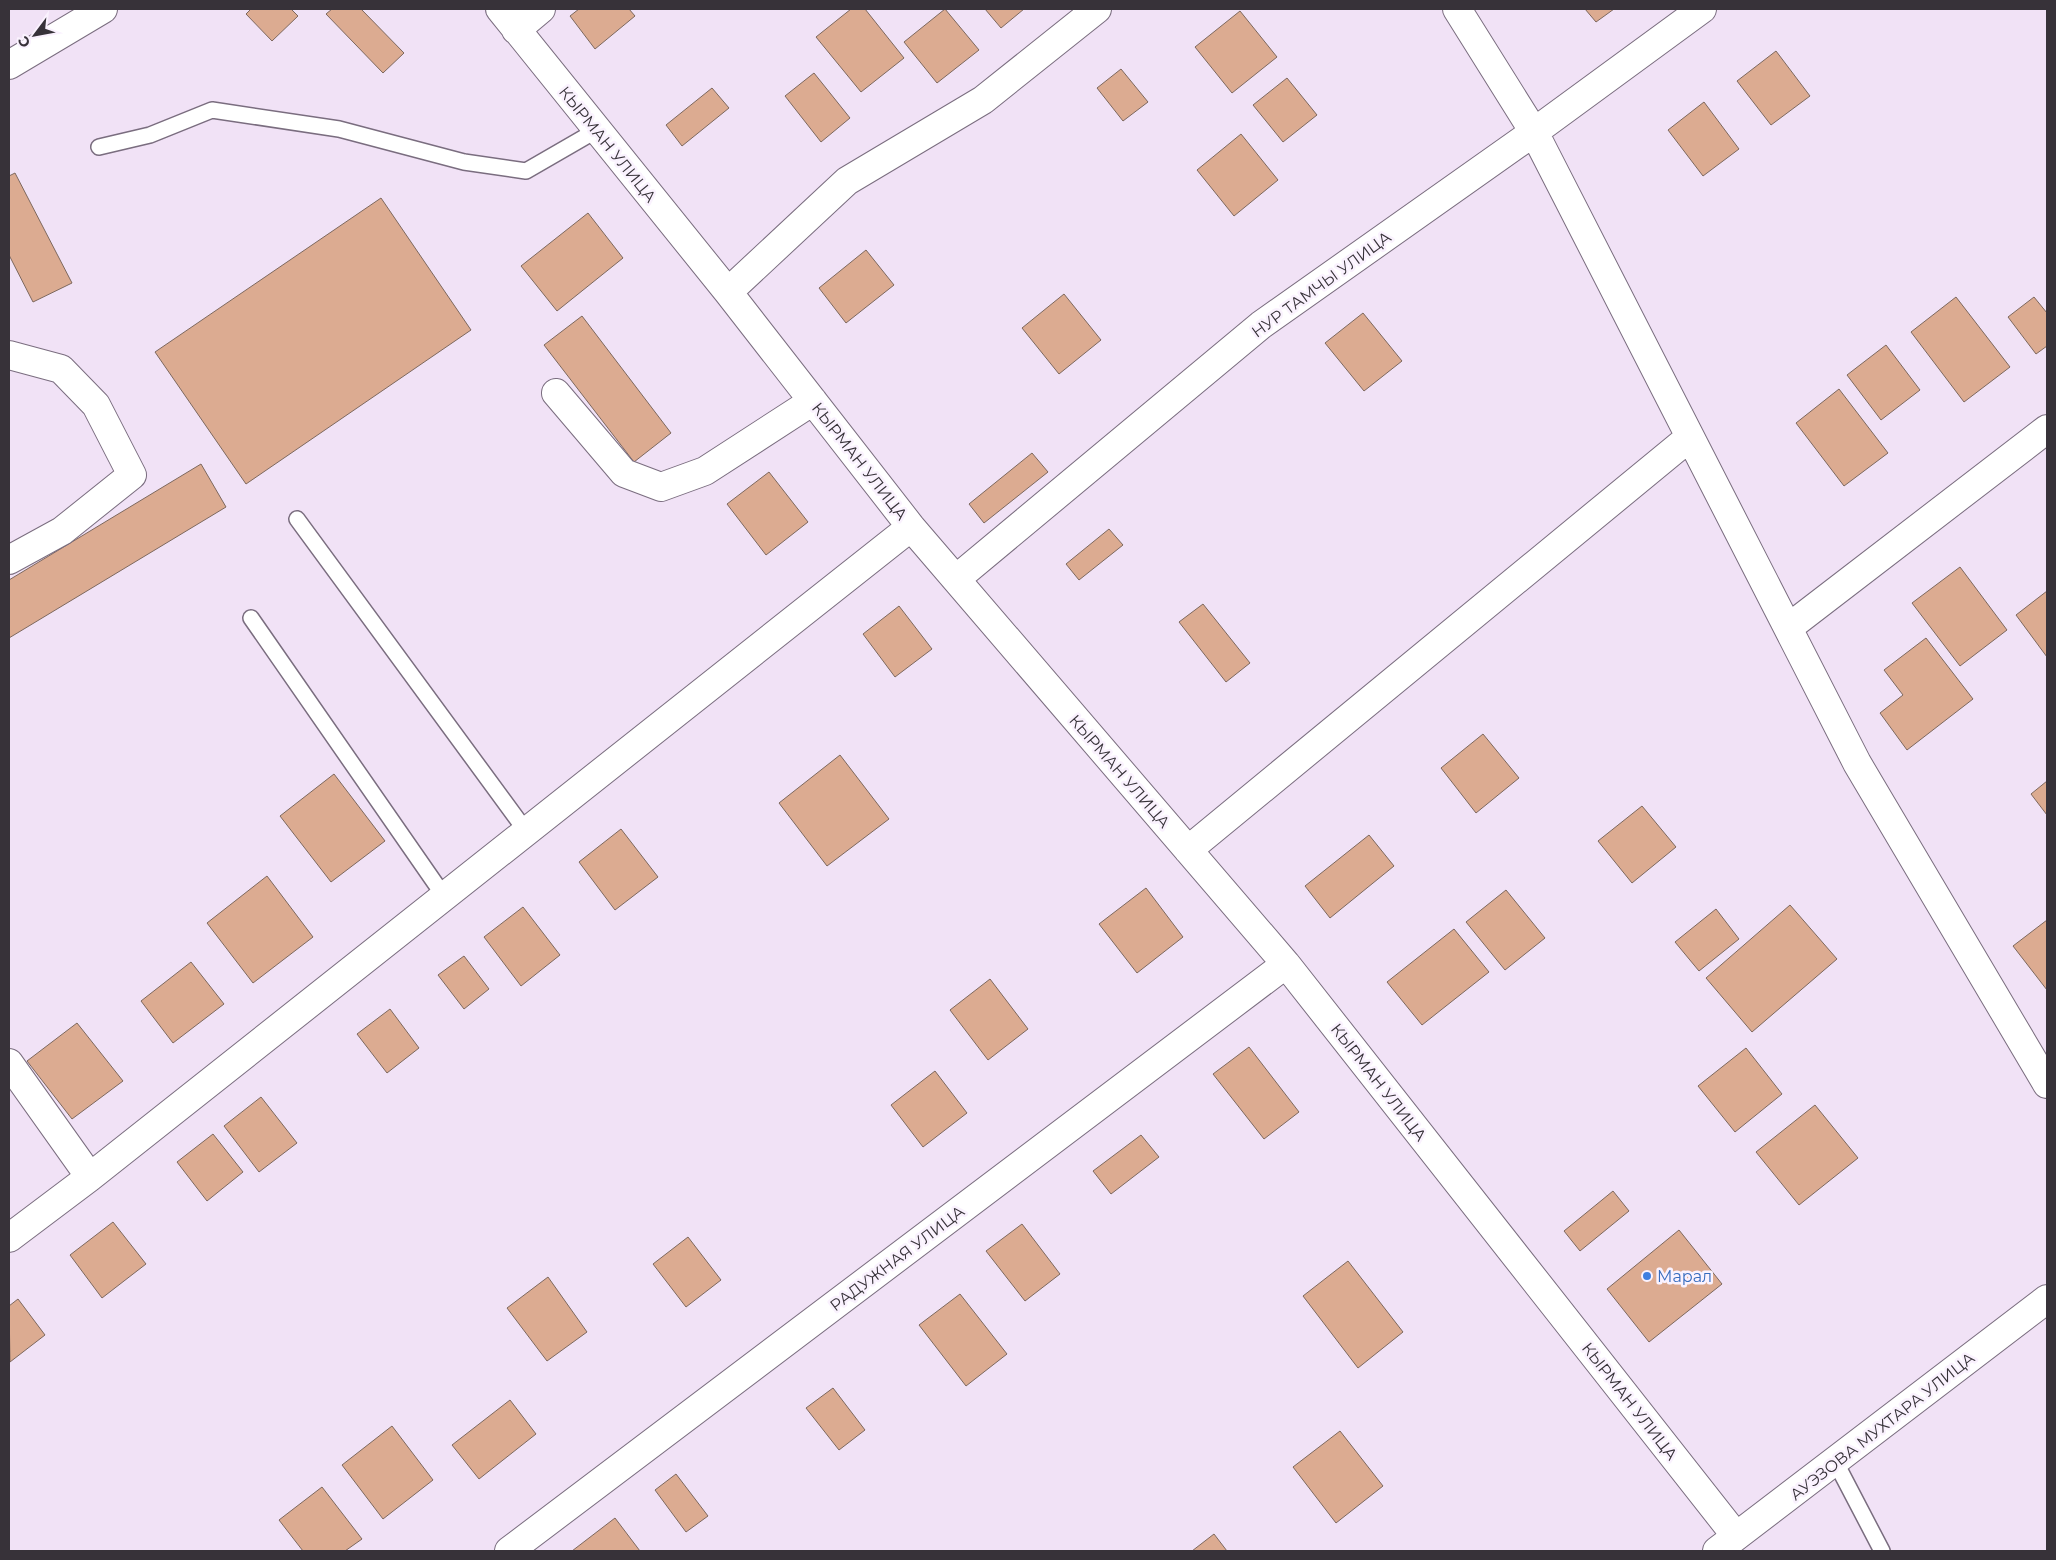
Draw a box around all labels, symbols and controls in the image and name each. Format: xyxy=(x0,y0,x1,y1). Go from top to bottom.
north arrow xyxy=(10,10,60,60)
text: С xyxy=(14,33,34,51)
street label: КЫРМАН УЛИЦА xyxy=(555,82,660,206)
street label: НУР ТАМЧЫ УЛИЦА xyxy=(1248,227,1395,341)
street label: КЫРМАН УЛИЦА xyxy=(808,399,911,524)
street label: КЫРМАН УЛИЦА xyxy=(1065,711,1174,832)
street label: КЫРМАН УЛИЦА xyxy=(1327,1020,1430,1145)
street label: РАДУЖНАЯ УЛИЦА xyxy=(826,1202,968,1315)
place label: Марал xyxy=(1657,1267,1712,1286)
marker: Марал xyxy=(1641,1270,1653,1282)
street label: КЫРМАН УЛИЦА xyxy=(1578,1339,1681,1464)
street label: АУЭЗОВА МУХТАРА УЛИЦА xyxy=(1786,1348,1979,1504)

